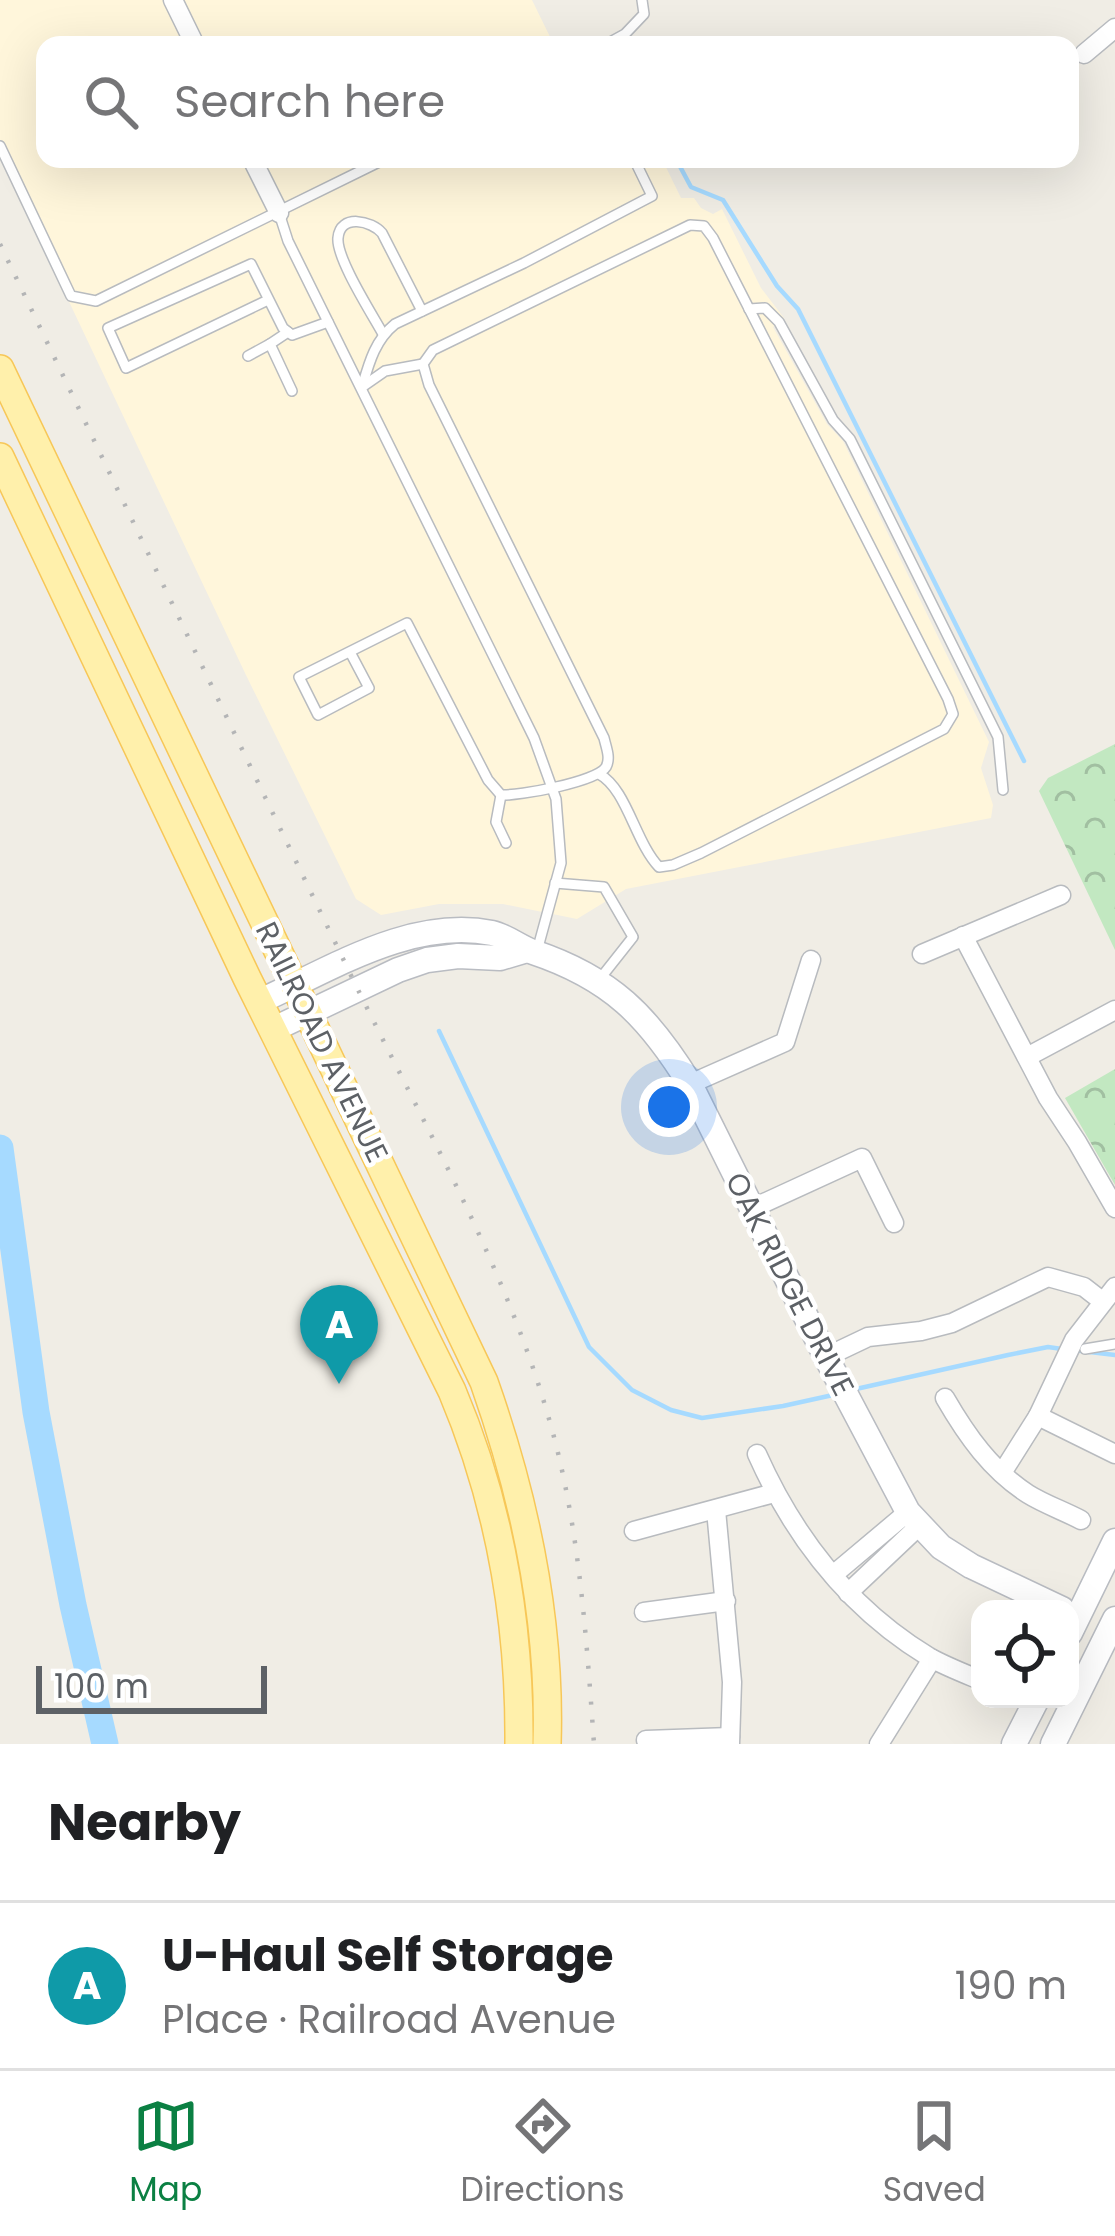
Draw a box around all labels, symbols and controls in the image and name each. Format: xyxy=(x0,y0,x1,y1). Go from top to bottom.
search box xyxy=(36,36,1079,168)
icon: search xyxy=(78,69,144,135)
text: Search here xyxy=(174,70,445,133)
street label: RAILROAD AVENUE xyxy=(245,915,399,1169)
your location xyxy=(639,1077,699,1137)
street label: OAK RIDGE DRIVE xyxy=(715,1165,865,1403)
pin: A xyxy=(300,1285,378,1384)
map controls xyxy=(971,1600,1079,1708)
button: locate xyxy=(971,1600,1079,1708)
scale bar xyxy=(36,1660,267,1713)
text: 100 m xyxy=(54,1663,149,1710)
text: Nearby xyxy=(48,1786,241,1858)
text: U-Haul Self Storage xyxy=(162,1924,614,1987)
text: A xyxy=(73,1958,101,2013)
text: 190 m xyxy=(955,1958,1067,2013)
text: Place · Railroad Avenue xyxy=(162,1992,616,2047)
tab: Map xyxy=(129,2093,202,2215)
tab: Directions xyxy=(461,2093,624,2215)
tab: Saved xyxy=(883,2093,986,2215)

